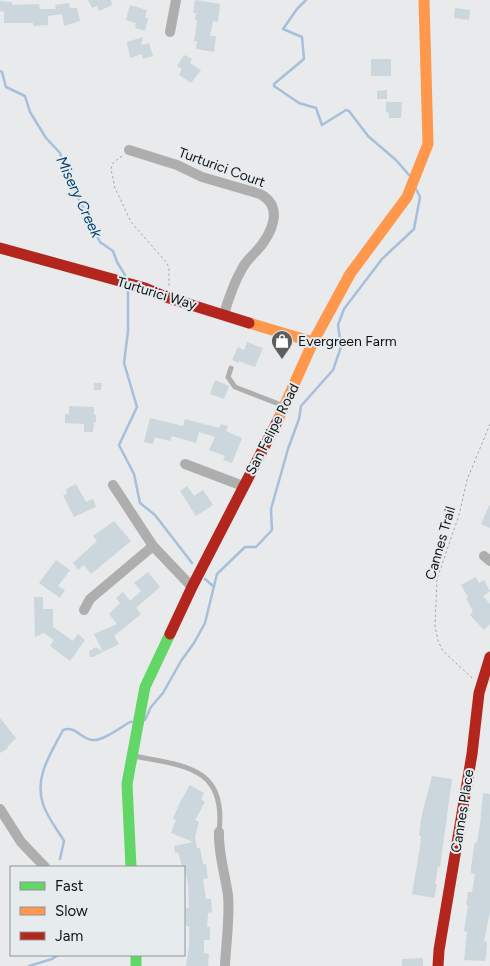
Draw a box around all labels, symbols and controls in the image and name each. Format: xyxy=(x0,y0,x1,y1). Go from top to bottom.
street label: Turturici Court xyxy=(176,144,268,191)
water label: Misery Creek xyxy=(52,153,106,241)
street label: Turturici Way xyxy=(115,273,199,314)
shop icon: Evergreen Farm xyxy=(270,329,294,360)
place label: Evergreen Farm xyxy=(298,333,397,350)
street label: San Felipe Road xyxy=(242,381,303,478)
street label: Cannes Trail xyxy=(422,504,459,582)
street label: Cannes Place xyxy=(448,768,478,854)
legend xyxy=(10,866,185,956)
text: Fast xyxy=(55,877,84,895)
text: Slow xyxy=(55,902,88,920)
text: Jam xyxy=(55,927,83,945)

